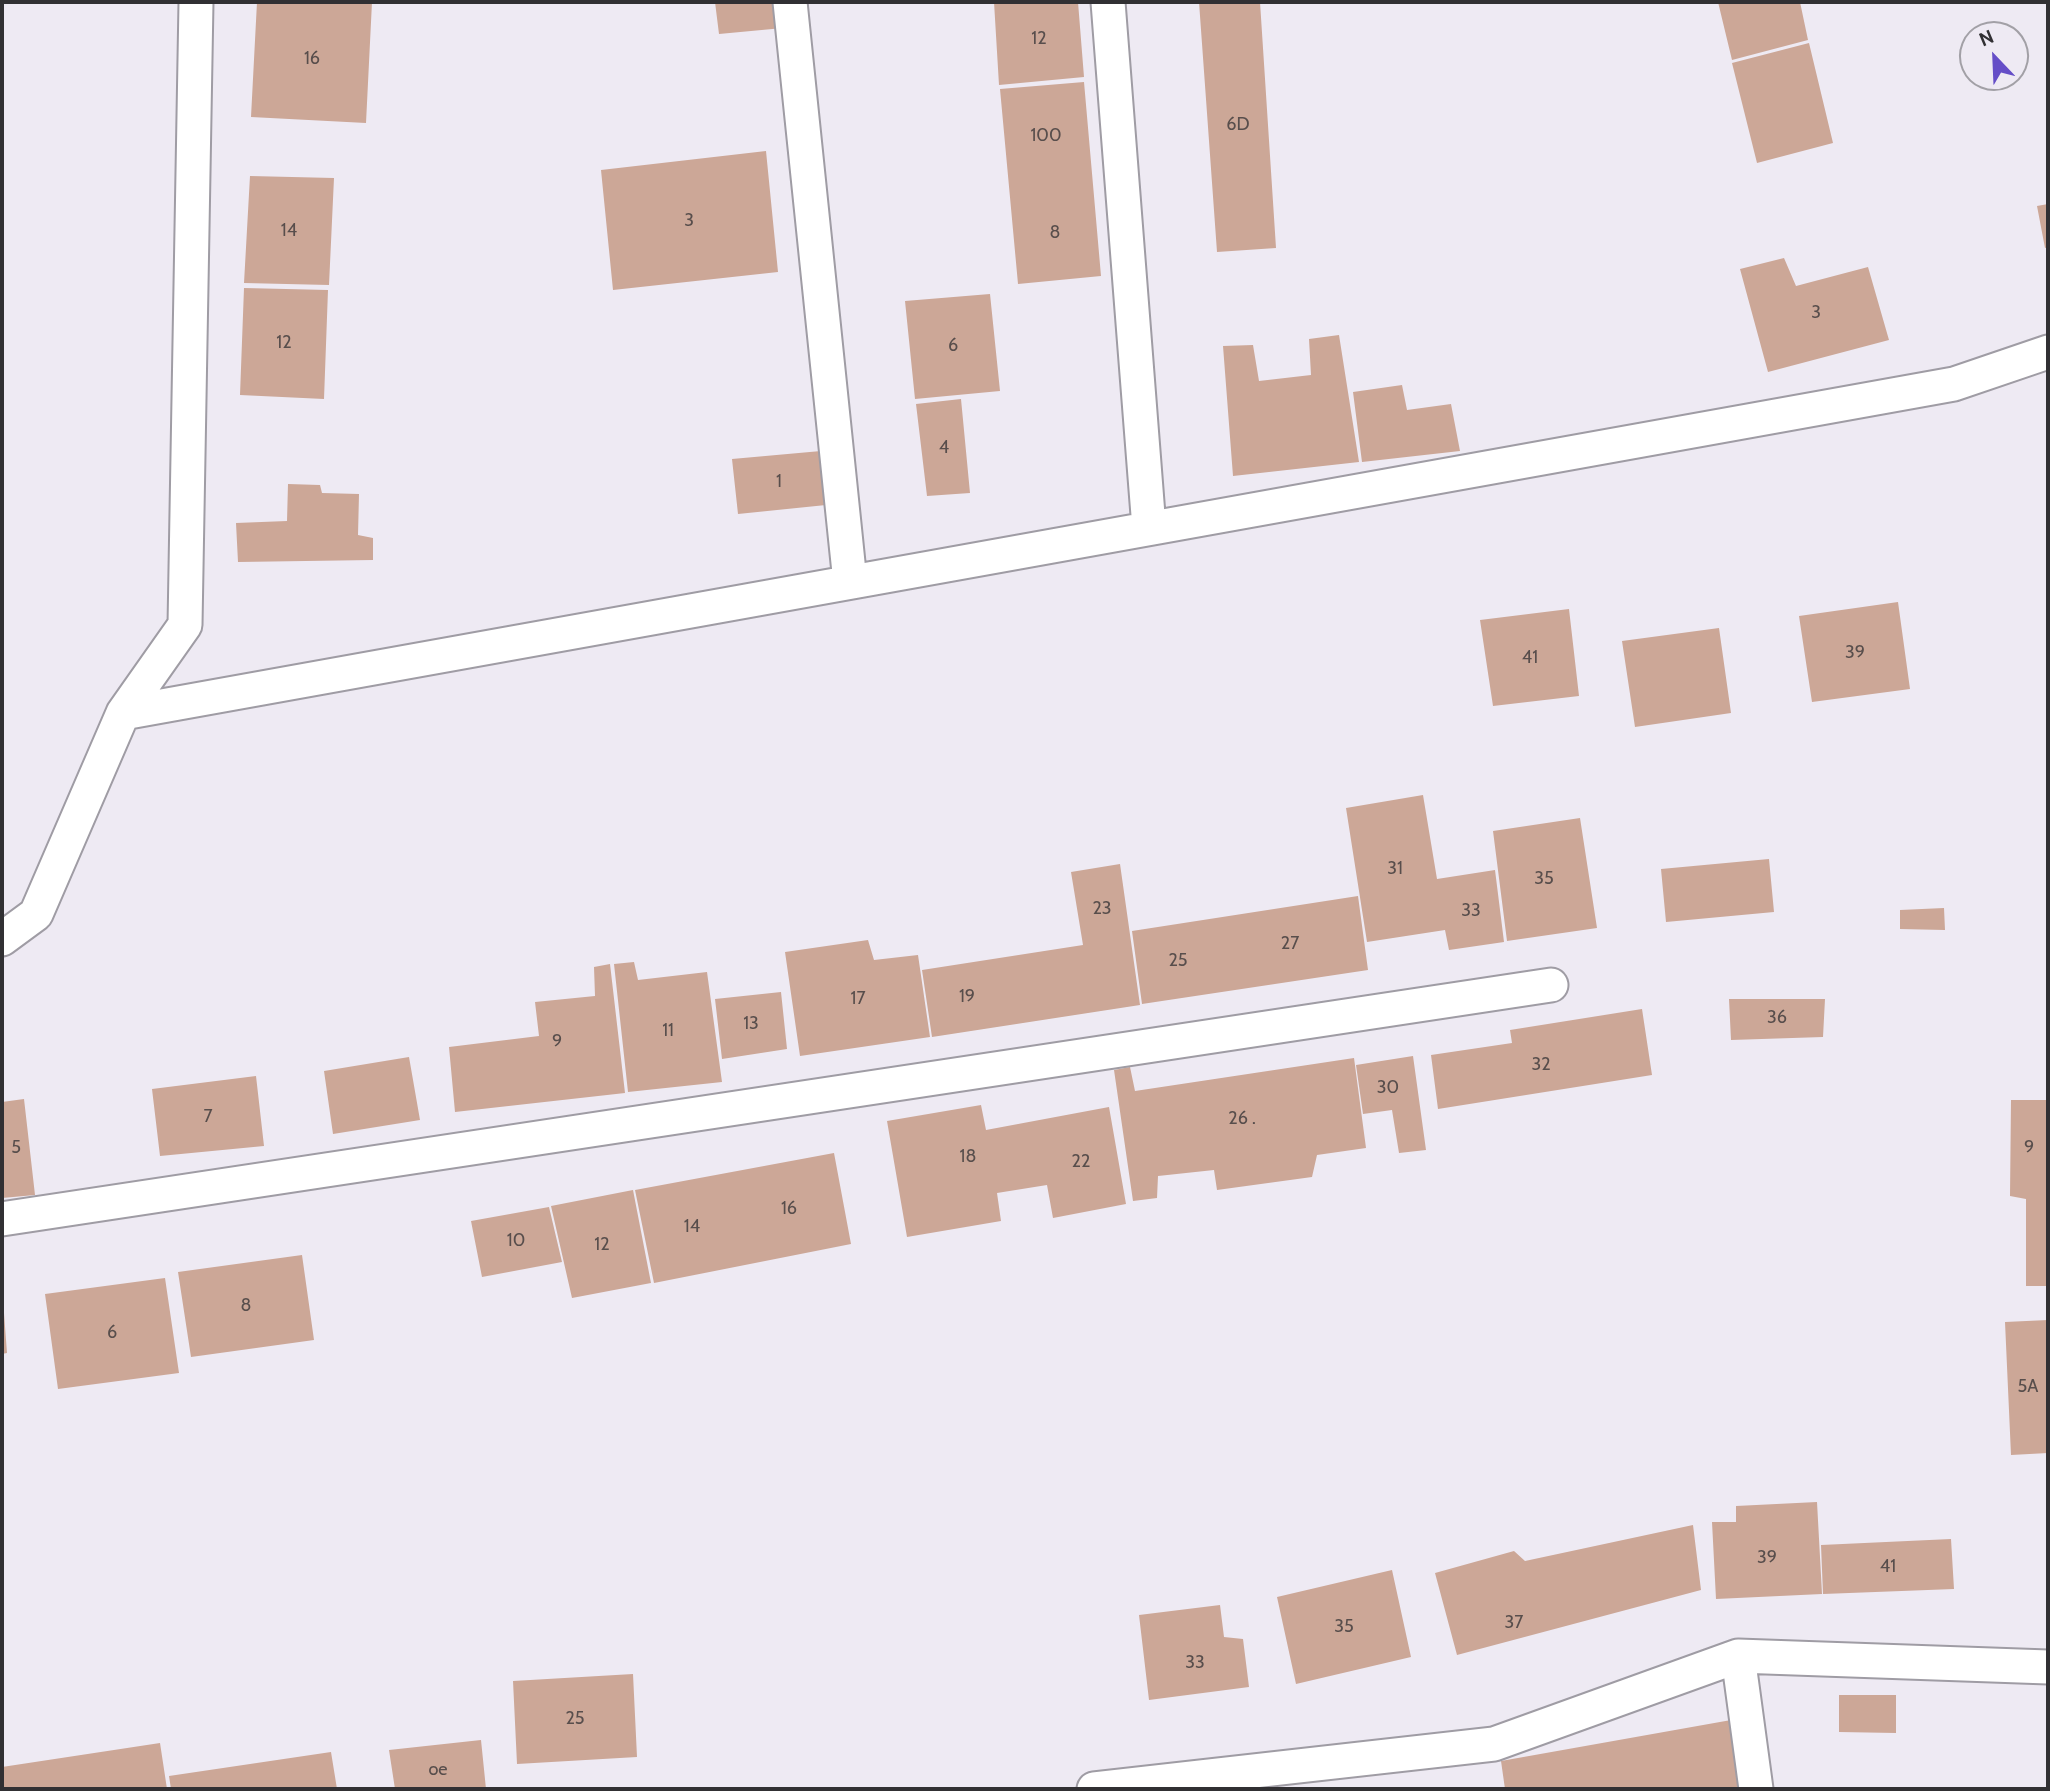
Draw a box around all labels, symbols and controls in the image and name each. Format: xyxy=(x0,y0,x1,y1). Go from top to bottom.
north arrow xyxy=(1959,21,2029,91)
text: N xyxy=(1976,25,1997,51)
house number: 12 xyxy=(1031,28,1047,50)
house number: 16 xyxy=(304,48,320,70)
house number: 6D xyxy=(1226,114,1250,136)
house number: 100 xyxy=(1031,125,1061,147)
house number: 3 xyxy=(684,210,694,232)
house number: 14 xyxy=(281,220,297,242)
house number: 8 xyxy=(1050,222,1060,244)
house number: 3 xyxy=(1811,302,1821,324)
house number: 12 xyxy=(276,332,292,354)
house number: 6 xyxy=(948,335,958,357)
house number: 4 xyxy=(939,437,949,459)
house number: 1 xyxy=(776,471,782,493)
house number: 39 xyxy=(1845,642,1865,664)
house number: 41 xyxy=(1522,647,1538,669)
house number: 31 xyxy=(1387,858,1403,880)
house number: 35 xyxy=(1534,868,1554,890)
house number: 23 xyxy=(1092,898,1112,920)
house number: 33 xyxy=(1461,900,1481,922)
house number: 27 xyxy=(1281,933,1299,955)
house number: 25 xyxy=(1168,950,1188,972)
house number: 19 xyxy=(959,986,975,1008)
house number: 17 xyxy=(851,988,865,1010)
house number: 36 xyxy=(1767,1007,1787,1029)
house number: 13 xyxy=(743,1013,759,1035)
house number: 11 xyxy=(662,1020,674,1042)
house number: 9 xyxy=(552,1031,562,1053)
house number: 32 xyxy=(1531,1054,1551,1076)
house number: 30 xyxy=(1377,1077,1399,1099)
house number: 7 xyxy=(203,1106,213,1128)
house number: 26 . xyxy=(1228,1108,1256,1130)
house number: 5 xyxy=(11,1137,21,1159)
house number: 9 xyxy=(2024,1137,2034,1159)
house number: 18 xyxy=(960,1146,976,1168)
house number: 22 xyxy=(1072,1151,1090,1173)
house number: 16 xyxy=(781,1198,797,1220)
house number: 14 xyxy=(684,1216,700,1238)
house number: 10 xyxy=(507,1230,525,1252)
house number: 12 xyxy=(594,1234,610,1256)
house number: 8 xyxy=(241,1295,251,1317)
house number: 6 xyxy=(107,1322,117,1344)
house number: 5A xyxy=(2018,1376,2038,1398)
house number: 39 xyxy=(1757,1547,1777,1569)
house number: 41 xyxy=(1880,1556,1896,1578)
house number: 37 xyxy=(1505,1612,1523,1634)
house number: 35 xyxy=(1334,1616,1354,1638)
house number: 33 xyxy=(1185,1652,1205,1674)
house number: 25 xyxy=(565,1708,585,1730)
house number: oe xyxy=(428,1759,448,1781)

